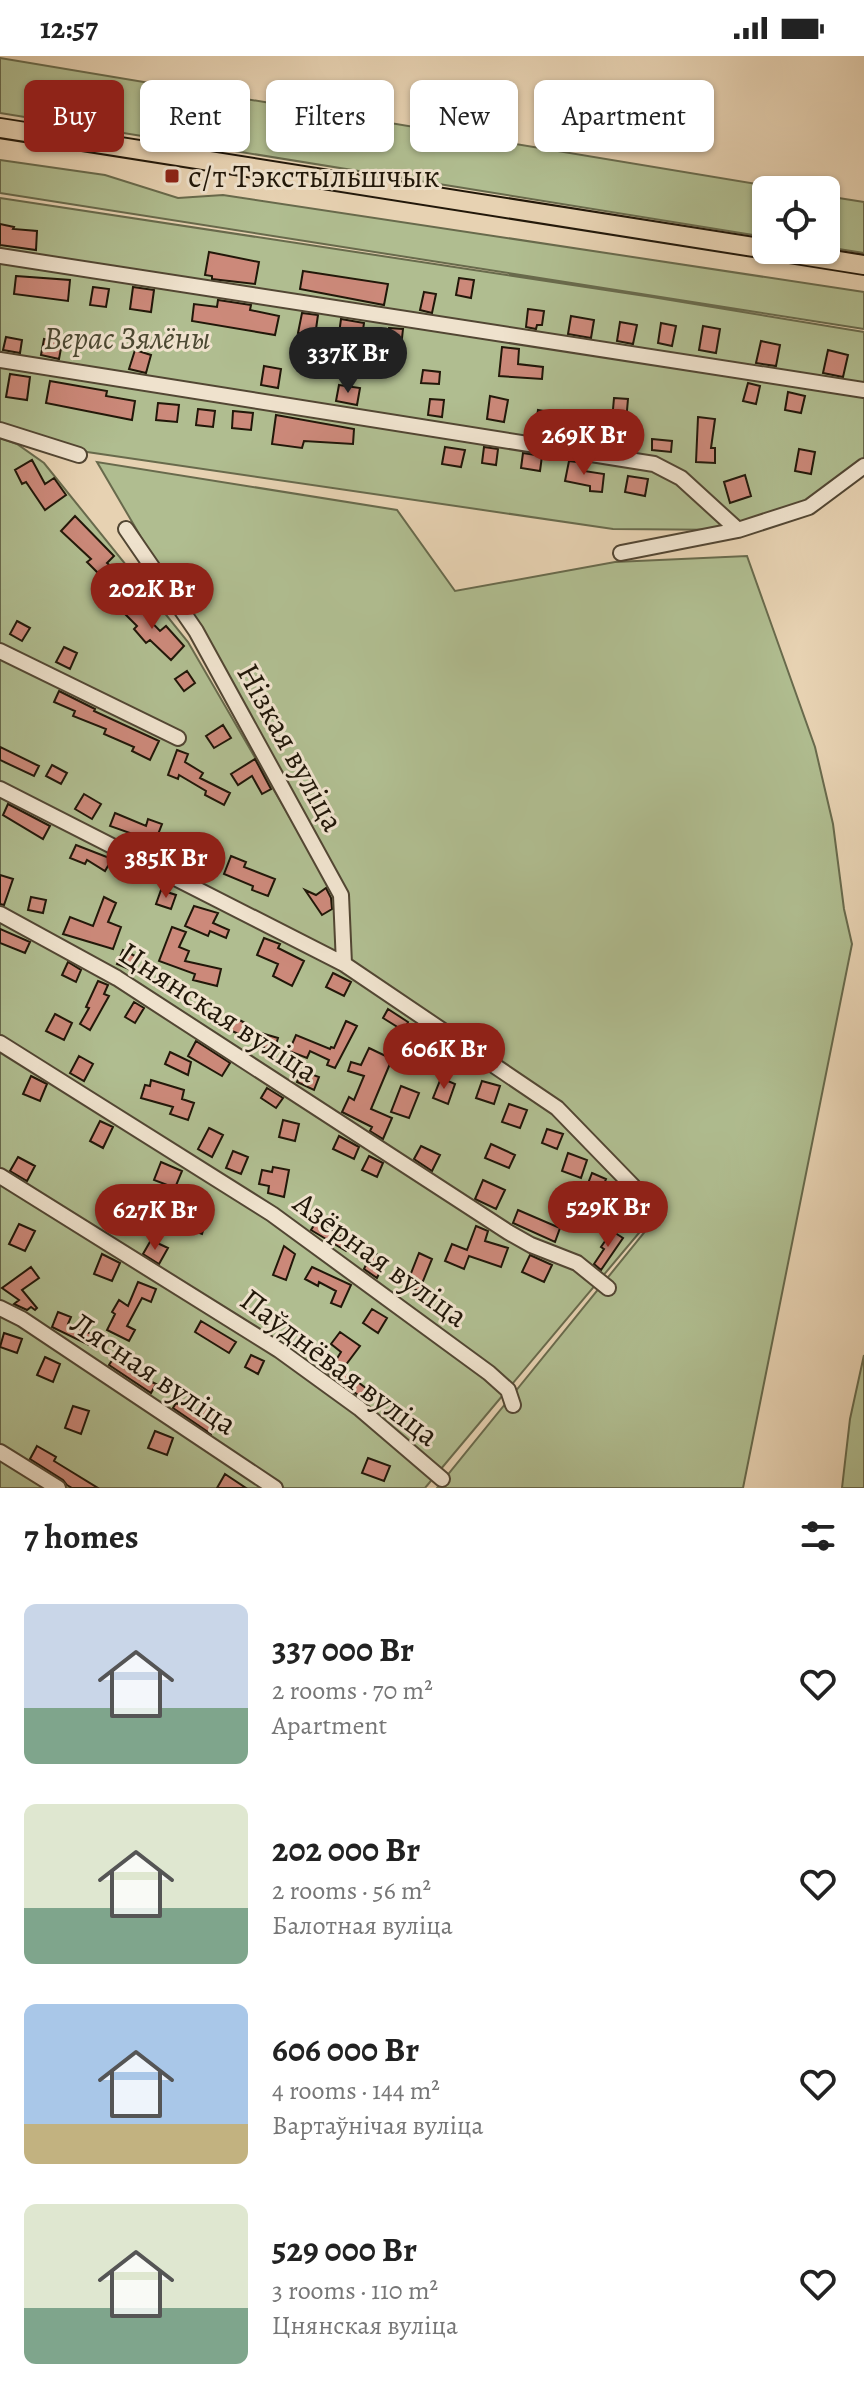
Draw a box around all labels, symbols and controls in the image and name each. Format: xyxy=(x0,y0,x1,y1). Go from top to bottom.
text: 12:57 xyxy=(40,8,98,48)
chip: Buy xyxy=(24,80,124,152)
chip: Rent xyxy=(140,80,250,152)
chip: Filters xyxy=(266,80,394,152)
chip: New xyxy=(410,80,518,152)
chip: Apartment xyxy=(534,80,714,152)
place label: с/т Тэкстыльшчык xyxy=(188,154,440,198)
marker: с/т Тэкстыльшчык xyxy=(163,167,181,185)
map controls xyxy=(752,176,840,264)
button: locate xyxy=(752,176,840,264)
park label: Верас Зялёны xyxy=(44,316,210,360)
pin: 337K Br xyxy=(274,327,422,395)
text: 337K Br xyxy=(307,335,389,370)
pin: 269K Br xyxy=(510,409,658,477)
text: 269K Br xyxy=(541,417,627,452)
pin: 202K Br xyxy=(78,563,226,631)
text: 202K Br xyxy=(109,571,195,606)
street label: Нізкая вуліца xyxy=(227,655,356,839)
pin: 385K Br xyxy=(92,832,240,900)
text: 385K Br xyxy=(124,840,208,875)
street label: Цнянская вуліца xyxy=(111,931,327,1093)
pin: 606K Br xyxy=(370,1023,518,1091)
text: 606K Br xyxy=(401,1031,487,1066)
street label: Азёрная вуліца xyxy=(284,1180,478,1338)
pin: 529K Br xyxy=(534,1181,682,1249)
pin: 627K Br xyxy=(81,1184,229,1252)
text: 529K Br xyxy=(566,1189,650,1224)
text: 627K Br xyxy=(113,1192,197,1227)
street label: Паўднёвая вуліца xyxy=(231,1278,449,1457)
street label: Лясная вуліца xyxy=(62,1301,246,1445)
text: 7 homes xyxy=(24,1513,139,1560)
icon: filters xyxy=(796,1514,840,1558)
text: 337 000 Br xyxy=(272,1626,414,1673)
icon: home xyxy=(88,1636,184,1732)
icon: heart xyxy=(796,1662,840,1706)
text: 2 rooms · 70 m² xyxy=(272,1673,433,1708)
text: Apartment xyxy=(272,1708,387,1743)
text: 202 000 Br xyxy=(272,1826,420,1873)
icon: home xyxy=(88,1836,184,1932)
icon: heart xyxy=(796,1862,840,1906)
text: 2 rooms · 56 m² xyxy=(272,1873,431,1908)
text: Балотная вуліца xyxy=(272,1908,453,1943)
text: 606 000 Br xyxy=(272,2026,419,2073)
icon: home xyxy=(88,2036,184,2132)
icon: heart xyxy=(796,2062,840,2106)
text: 4 rooms · 144 m² xyxy=(272,2073,440,2108)
text: Вартаўнічая вуліца xyxy=(272,2108,483,2143)
text: 529 000 Br xyxy=(272,2226,417,2273)
icon: home xyxy=(88,2236,184,2332)
icon: heart xyxy=(796,2262,840,2306)
text: 3 rooms · 110 m² xyxy=(272,2273,438,2308)
text: Цнянская вуліца xyxy=(272,2308,458,2343)

